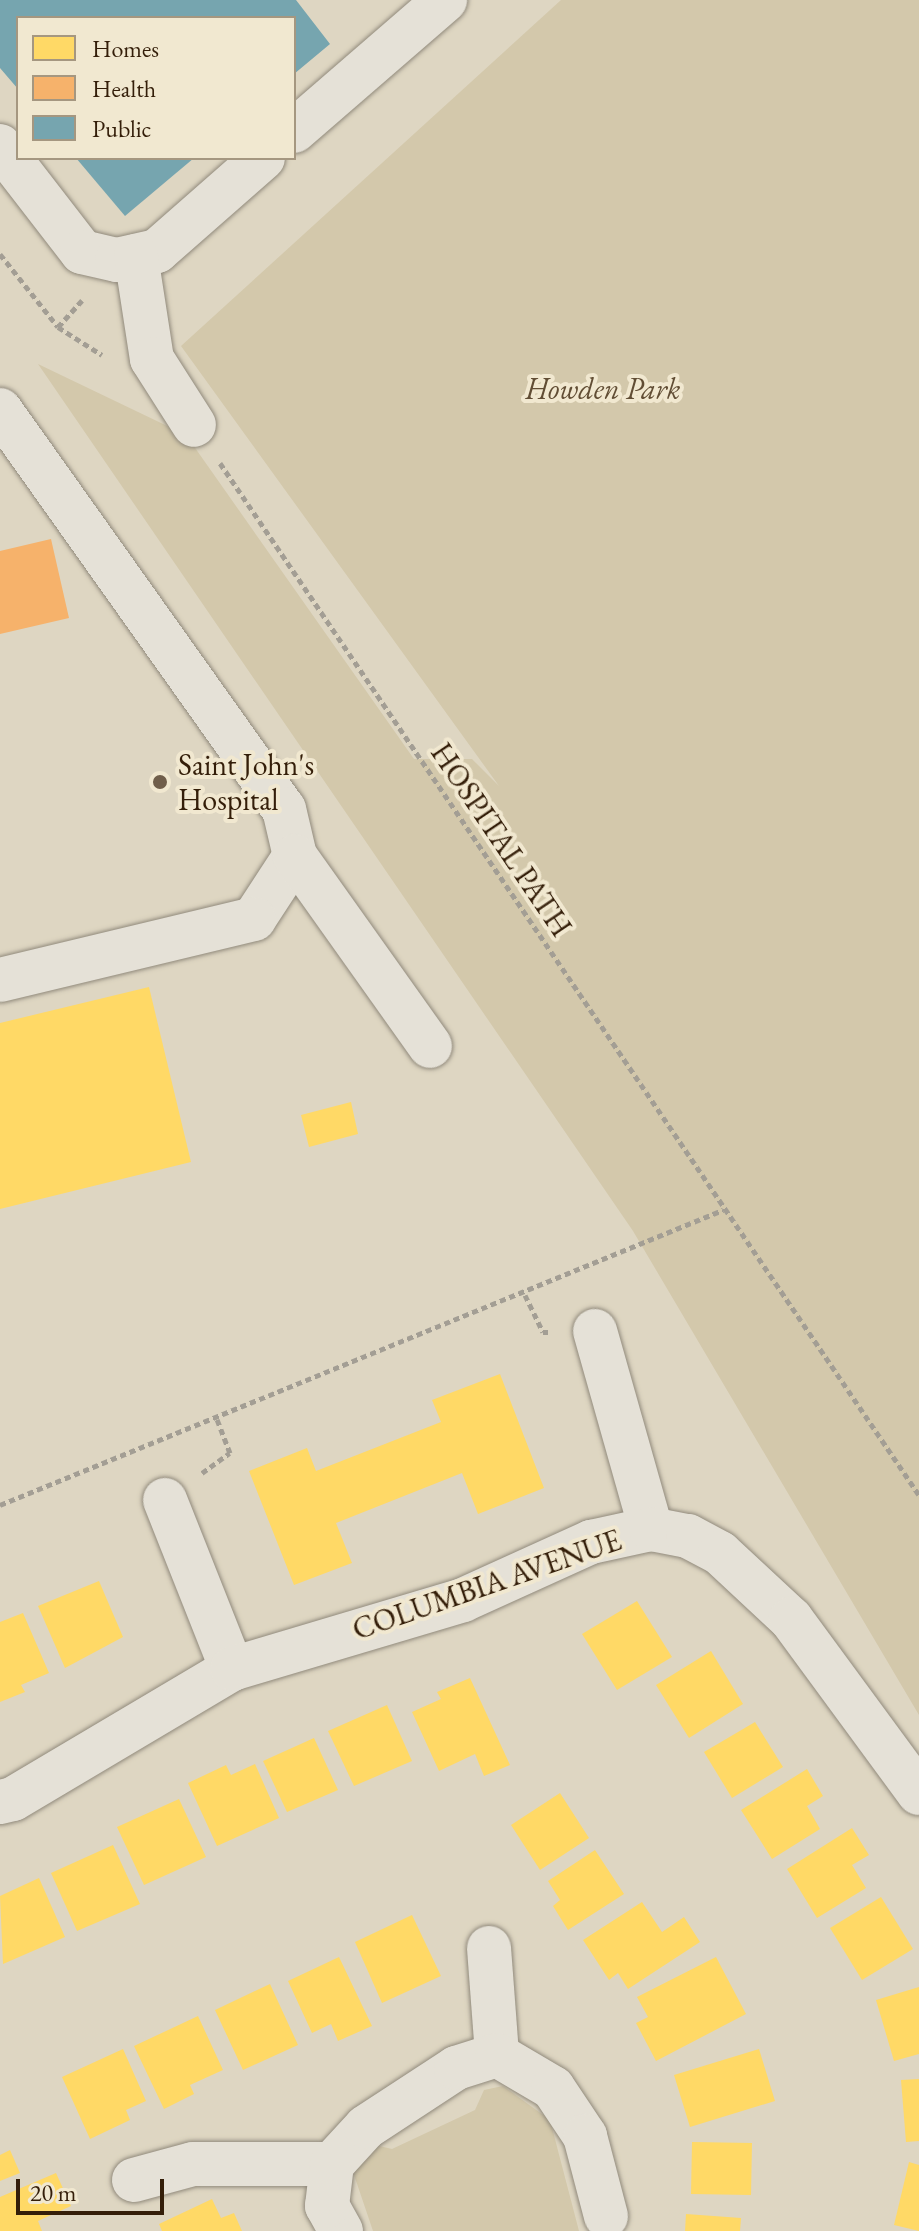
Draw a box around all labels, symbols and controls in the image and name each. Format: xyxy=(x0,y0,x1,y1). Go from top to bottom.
legend xyxy=(16,16,296,160)
text: Homes xyxy=(92,33,159,64)
text: Health xyxy=(92,73,156,104)
text: Public xyxy=(92,113,151,144)
park label: Howden Park xyxy=(526,371,680,407)
street label: HOSPITAL PATH xyxy=(423,736,579,944)
place label: Saint John's Hospital xyxy=(178,747,314,818)
marker: Saint John's Hospital xyxy=(149,771,171,793)
street label: COLUMBIA AVENUE xyxy=(348,1522,626,1648)
scale bar xyxy=(20,2163,168,2213)
text: 20 m xyxy=(30,2177,77,2208)

